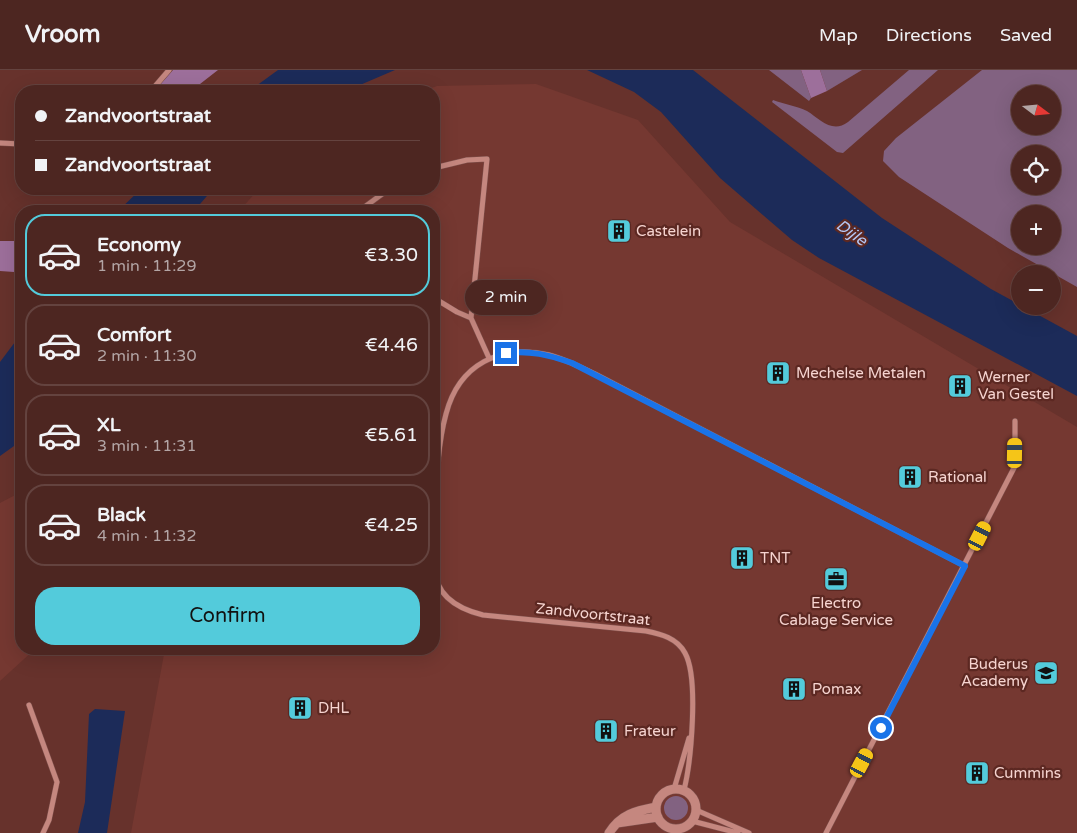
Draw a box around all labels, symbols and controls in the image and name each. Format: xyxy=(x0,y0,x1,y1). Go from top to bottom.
text: Vroom xyxy=(25,20,101,49)
text: Map xyxy=(819,24,858,46)
text: Directions xyxy=(886,24,972,46)
text: Saved xyxy=(1000,24,1052,46)
north arrow xyxy=(1011,85,1061,135)
map controls xyxy=(1011,85,1061,315)
text: Zandvoortstraat xyxy=(65,105,211,127)
button: locate xyxy=(1011,145,1061,195)
text: Zandvoortstraat xyxy=(65,154,211,176)
button: + xyxy=(1011,205,1061,255)
water label: Dijle xyxy=(832,215,871,251)
building icon: Castelein xyxy=(606,218,632,244)
place label: Castelein xyxy=(636,222,701,240)
icon: car xyxy=(37,233,82,278)
text: Economy xyxy=(97,234,181,256)
text: €3.30 xyxy=(364,244,418,266)
text: 1 min · 11:29 xyxy=(97,256,196,276)
button: − xyxy=(1011,265,1061,315)
callout: 2 min xyxy=(465,280,547,316)
text: 2 min xyxy=(485,287,527,307)
icon: car xyxy=(37,323,82,368)
text: Comfort xyxy=(97,324,171,346)
text: €4.46 xyxy=(365,334,418,356)
route end xyxy=(495,342,517,364)
text: 2 min · 11:30 xyxy=(97,346,196,366)
building icon: Mechelse Metalen xyxy=(765,360,791,386)
place label: Mechelse Metalen xyxy=(796,364,926,382)
place label: Werner Van Gestel xyxy=(978,368,1054,403)
building icon: Werner Van Gestel xyxy=(947,373,973,399)
icon: car xyxy=(37,413,82,458)
text: XL xyxy=(97,414,121,436)
text: €5.61 xyxy=(364,424,418,446)
text: 3 min · 11:31 xyxy=(97,436,196,456)
car xyxy=(1007,438,1022,468)
building icon: Rational xyxy=(897,464,923,490)
place label: Rational xyxy=(928,468,987,486)
icon: car xyxy=(37,503,82,548)
text: Black xyxy=(97,504,146,526)
text: €4.25 xyxy=(364,514,418,536)
car xyxy=(966,519,993,553)
text: 4 min · 11:32 xyxy=(97,526,196,546)
building icon: TNT xyxy=(729,545,755,571)
place label: TNT xyxy=(760,549,790,567)
office icon: Electro Cablage Service xyxy=(823,566,849,592)
button: Confirm xyxy=(35,587,420,645)
place label: Electro Cablage Service xyxy=(779,594,893,629)
street label: Zandvoortstraat xyxy=(535,599,651,629)
place label: Buderus Academy xyxy=(961,655,1028,690)
school or university icon: Buderus Academy xyxy=(1033,660,1059,686)
building icon: Pomax xyxy=(781,676,807,702)
place label: Pomax xyxy=(812,680,861,698)
building icon: DHL xyxy=(287,695,313,721)
place label: DHL xyxy=(318,699,350,717)
route start xyxy=(870,717,892,739)
building icon: Frateur xyxy=(593,718,619,744)
place label: Frateur xyxy=(624,722,676,740)
car xyxy=(848,746,875,780)
building icon: Cummins xyxy=(964,760,990,786)
place label: Cummins xyxy=(994,764,1061,782)

